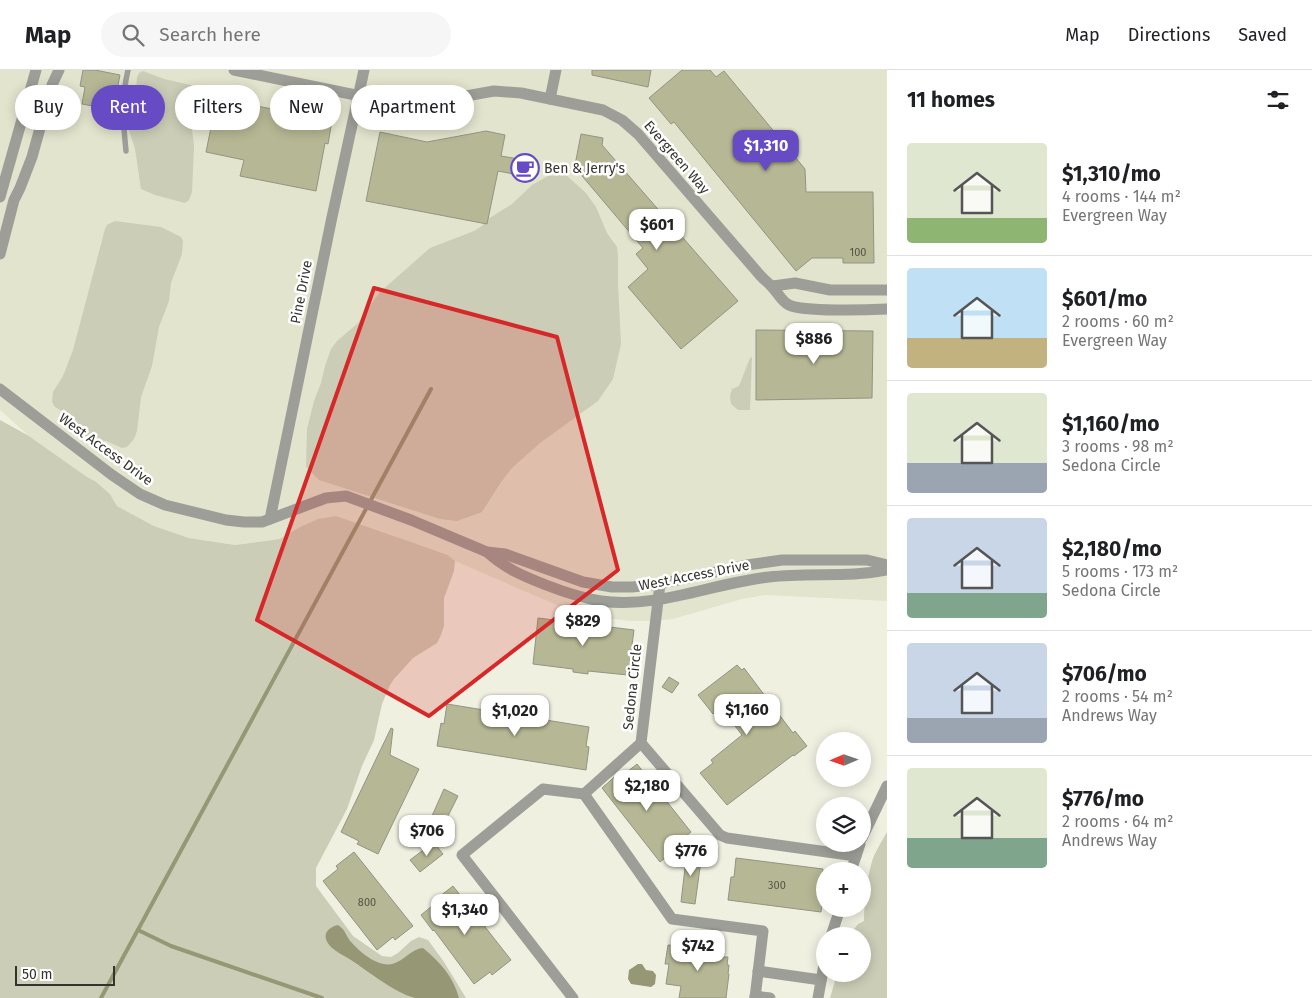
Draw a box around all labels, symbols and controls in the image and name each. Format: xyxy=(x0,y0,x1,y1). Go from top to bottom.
search box xyxy=(101,12,451,57)
text: Map xyxy=(25,21,71,49)
icon: search xyxy=(119,21,147,49)
text: Search here xyxy=(159,23,261,46)
text: Map xyxy=(1065,24,1100,46)
text: Directions xyxy=(1128,24,1210,46)
text: Saved xyxy=(1238,24,1287,46)
chip: Buy xyxy=(15,85,81,130)
chip: Rent xyxy=(91,85,165,130)
chip: Filters xyxy=(175,85,260,130)
chip: New xyxy=(270,85,341,130)
chip: Apartment xyxy=(351,85,474,130)
icon: filters xyxy=(1264,86,1292,114)
text: 11 homes xyxy=(907,87,995,113)
street label: Evergreen Way xyxy=(640,117,713,198)
pin: $1,310 xyxy=(725,129,807,172)
text: $1,310 xyxy=(744,136,788,155)
cafe icon: Ben & Jerry's xyxy=(510,153,540,183)
place label: Ben & Jerry's xyxy=(544,160,625,177)
text: $1,310/mo xyxy=(1062,161,1161,187)
icon: home xyxy=(947,163,1007,223)
text: 4 rooms · 144 m² xyxy=(1062,187,1181,206)
text: Evergreen Way xyxy=(1062,206,1167,225)
pin: $601 xyxy=(627,208,687,251)
text: $601 xyxy=(640,215,674,234)
house number: 100 xyxy=(849,246,867,259)
street label: Pine Drive xyxy=(287,259,316,325)
text: $601/mo xyxy=(1062,286,1147,312)
icon: home xyxy=(947,288,1007,348)
text: 2 rooms · 60 m² xyxy=(1062,312,1174,331)
pin: $886 xyxy=(784,322,844,365)
text: $886 xyxy=(796,329,832,348)
text: Evergreen Way xyxy=(1062,331,1167,350)
street label: West Access Drive xyxy=(55,410,156,489)
text: $1,160/mo xyxy=(1062,411,1160,437)
icon: home xyxy=(947,413,1007,473)
text: 3 rooms · 98 m² xyxy=(1062,437,1174,456)
text: Sedona Circle xyxy=(1062,456,1161,475)
text: $2,180/mo xyxy=(1062,536,1162,562)
icon: home xyxy=(947,538,1007,598)
street label: West Access Drive xyxy=(637,556,751,595)
text: 5 rooms · 173 m² xyxy=(1062,562,1178,581)
text: Sedona Circle xyxy=(1062,581,1161,600)
pin: $829 xyxy=(553,604,613,647)
text: $829 xyxy=(566,611,601,630)
street label: Sedona Circle xyxy=(620,643,645,731)
text: $706/mo xyxy=(1062,661,1147,687)
icon: home xyxy=(947,663,1007,723)
text: 2 rooms · 54 m² xyxy=(1062,687,1173,706)
pin: $1,020 xyxy=(474,694,556,737)
pin: $1,160 xyxy=(706,694,788,736)
text: $1,160 xyxy=(725,700,769,719)
text: $1,020 xyxy=(492,701,538,720)
text: Andrews Way xyxy=(1062,706,1157,725)
north arrow xyxy=(816,732,871,788)
map controls xyxy=(816,732,871,982)
pin: $2,180 xyxy=(606,770,688,812)
text: $2,180 xyxy=(624,776,670,795)
text: $776/mo xyxy=(1062,786,1144,812)
icon: home xyxy=(947,788,1007,848)
button: layers xyxy=(816,797,871,852)
text: 2 rooms · 64 m² xyxy=(1062,812,1173,831)
pin: $706 xyxy=(397,814,457,857)
text: $706 xyxy=(410,821,444,840)
text: Andrews Way xyxy=(1062,831,1157,850)
pin: $776 xyxy=(661,834,721,877)
text: $776 xyxy=(675,841,707,860)
button: + xyxy=(816,862,871,917)
house number: 300 xyxy=(768,879,786,892)
pin: $1,340 xyxy=(424,894,506,936)
house number: 800 xyxy=(358,896,376,909)
text: $1,340 xyxy=(442,900,488,919)
button: − xyxy=(816,927,871,982)
pin: $742 xyxy=(668,930,728,972)
text: $742 xyxy=(682,936,714,955)
scale bar xyxy=(15,963,115,986)
text: 50 m xyxy=(22,966,53,983)

